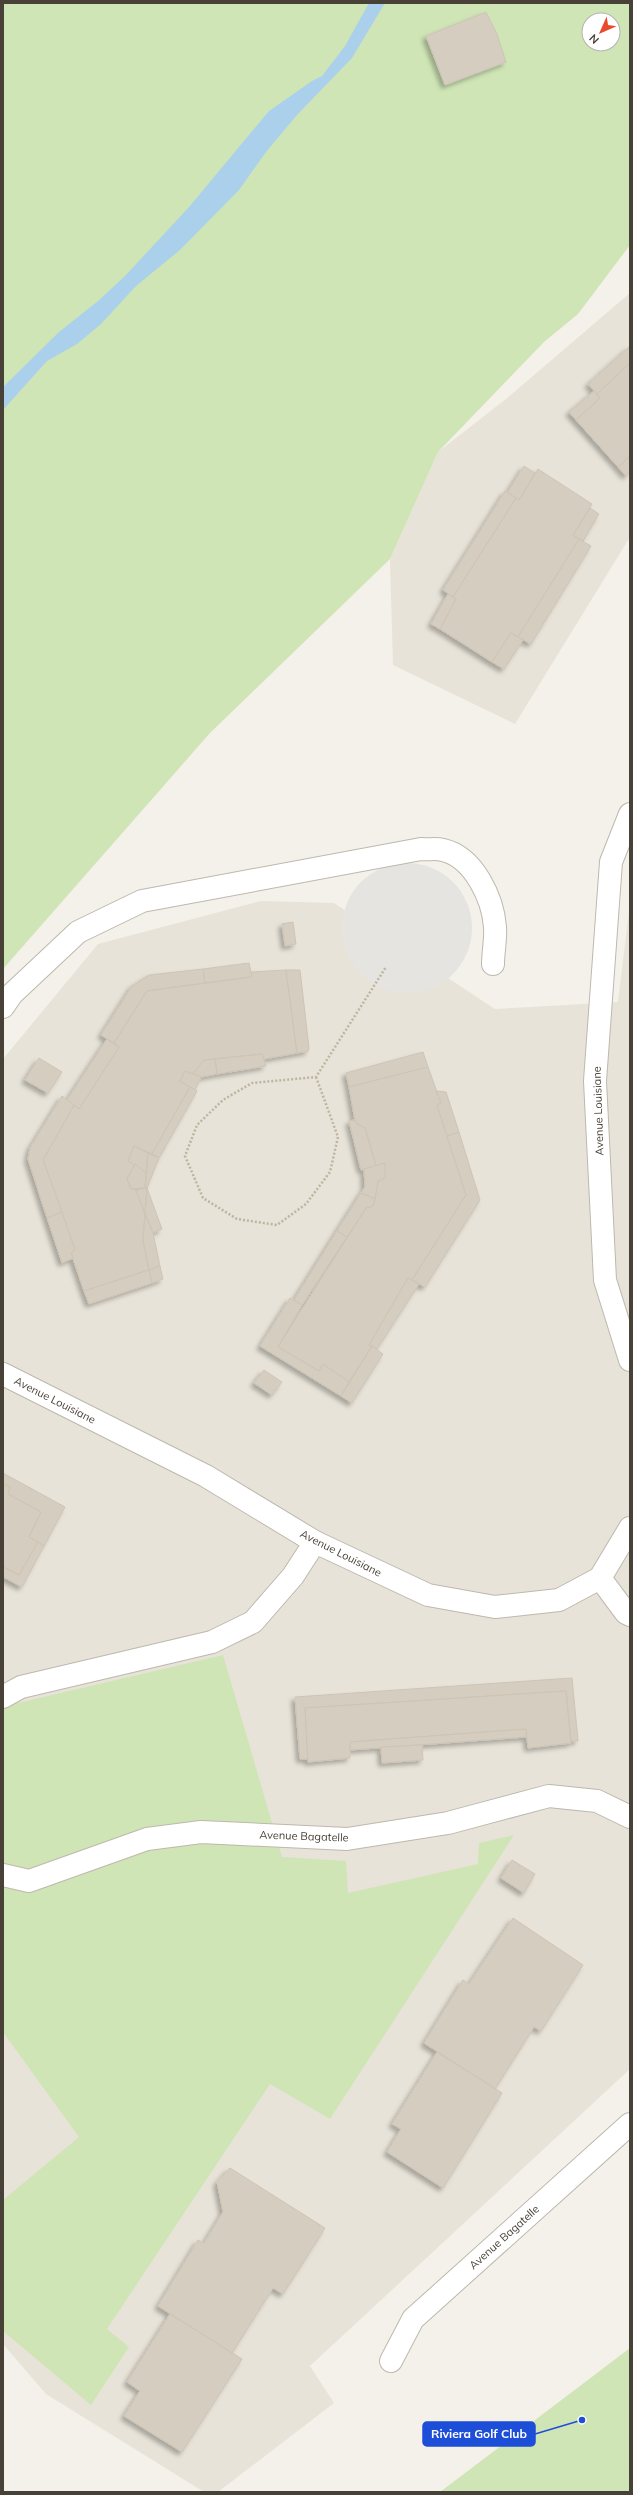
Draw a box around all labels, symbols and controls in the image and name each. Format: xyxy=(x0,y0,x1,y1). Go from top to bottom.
north arrow xyxy=(581,12,621,52)
text: N xyxy=(586,31,602,47)
street label: Avenue Louisiane xyxy=(589,1066,607,1156)
street label: Avenue Louisiane xyxy=(12,1373,98,1427)
street label: Avenue Louisiane xyxy=(298,1526,384,1580)
street label: Avenue Bagatelle xyxy=(259,1827,349,1845)
street label: Avenue Bagatelle xyxy=(466,2202,542,2272)
callout: Riviera Golf Club xyxy=(423,2422,535,2446)
text: Riviera Golf Club xyxy=(431,2426,527,2441)

